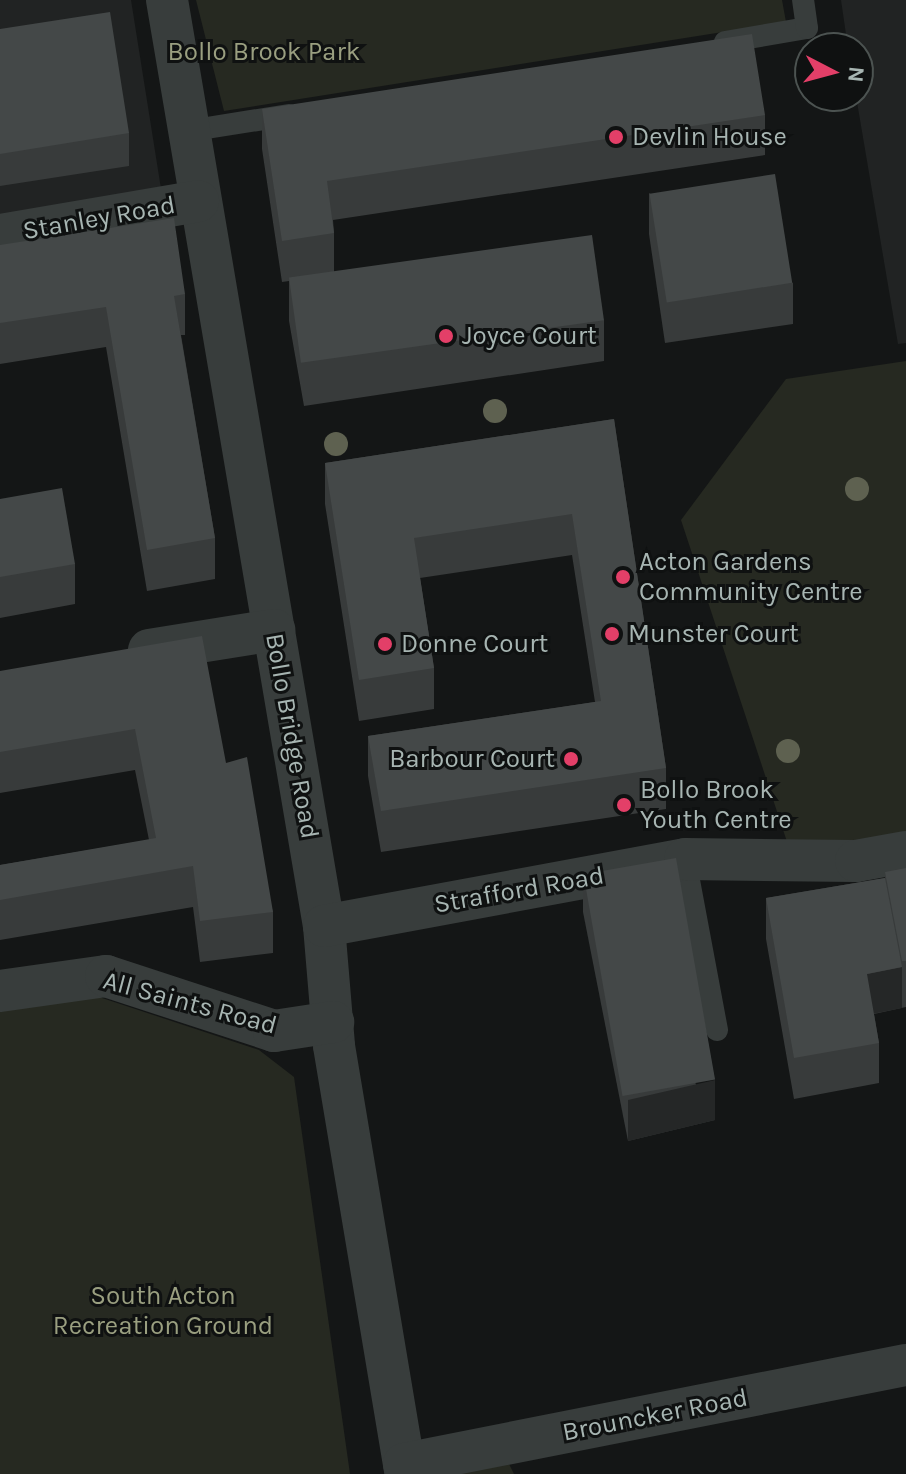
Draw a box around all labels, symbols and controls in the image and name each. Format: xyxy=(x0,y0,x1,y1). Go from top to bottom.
north arrow xyxy=(794,32,874,112)
park label: Bollo Brook Park xyxy=(168,36,360,68)
text: N xyxy=(842,65,870,84)
place label: Devlin House xyxy=(632,121,787,153)
marker: Devlin House xyxy=(607,128,625,146)
street label: Stanley Road xyxy=(20,189,178,247)
place label: Joyce Court xyxy=(462,320,597,352)
marker: Joyce Court xyxy=(437,327,455,345)
place label: Acton Gardens Community Centre xyxy=(639,546,863,608)
marker: Acton Gardens Community Centre xyxy=(614,568,632,586)
place label: Munster Court xyxy=(628,618,799,650)
marker: Munster Court xyxy=(603,625,621,643)
place label: Donne Court xyxy=(401,628,548,660)
street label: Bollo Bridge Road xyxy=(259,631,325,841)
marker: Donne Court xyxy=(376,635,394,653)
place label: Barbour Court xyxy=(389,743,555,775)
marker: Barbour Court xyxy=(562,750,580,768)
place label: Bollo Brook Youth Centre xyxy=(640,774,792,836)
marker: Bollo Brook Youth Centre xyxy=(615,796,633,814)
street label: Strafford Road xyxy=(432,860,606,920)
street label: All Saints Road xyxy=(100,965,280,1041)
park label: South Acton Recreation Ground xyxy=(53,1280,273,1342)
street label: Brouncker Road xyxy=(560,1382,750,1448)

